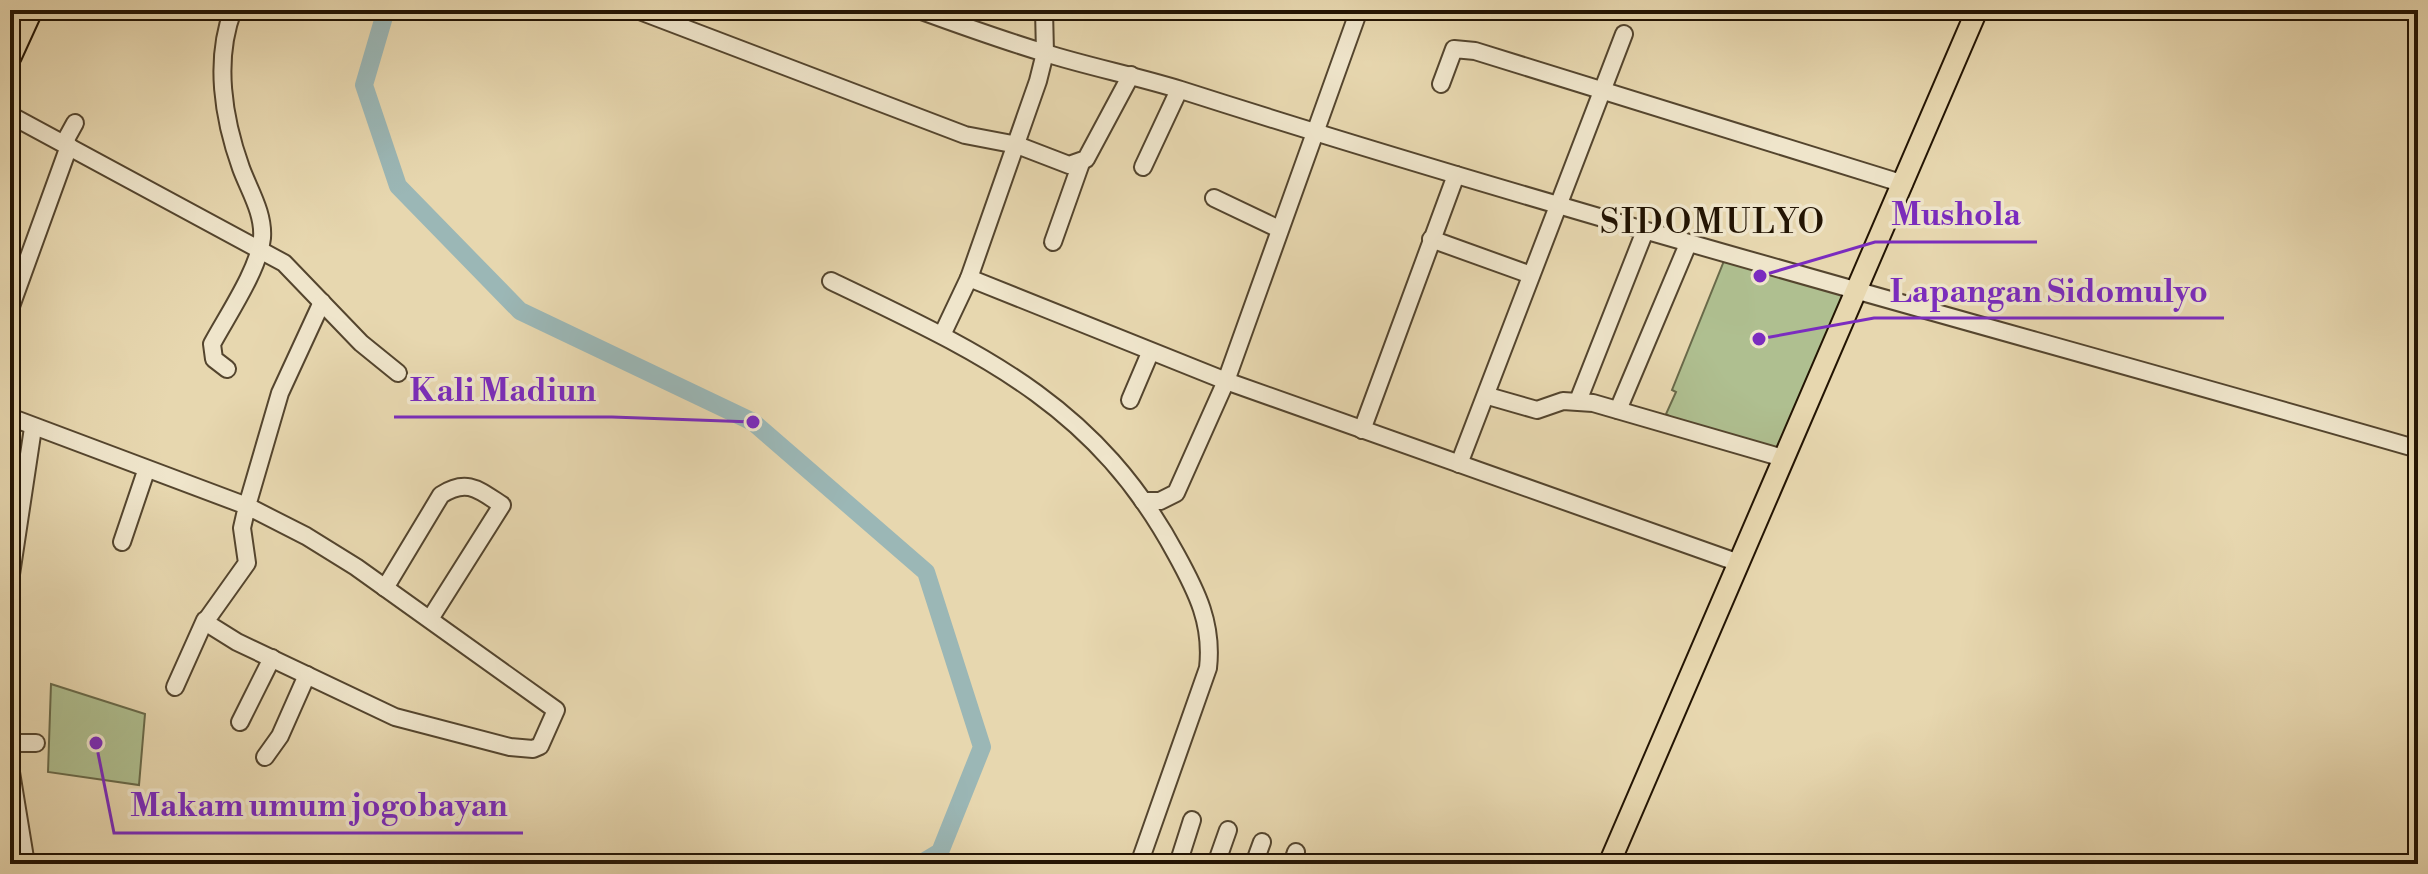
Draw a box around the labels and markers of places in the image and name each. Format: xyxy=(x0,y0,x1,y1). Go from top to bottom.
callout: Mushola xyxy=(1875,186,2037,242)
callout: Lapangan Sidomulyo xyxy=(1874,262,2224,318)
callout: Kali Madiun xyxy=(394,361,612,417)
callout: Makam umum jogobayan xyxy=(114,777,523,833)

